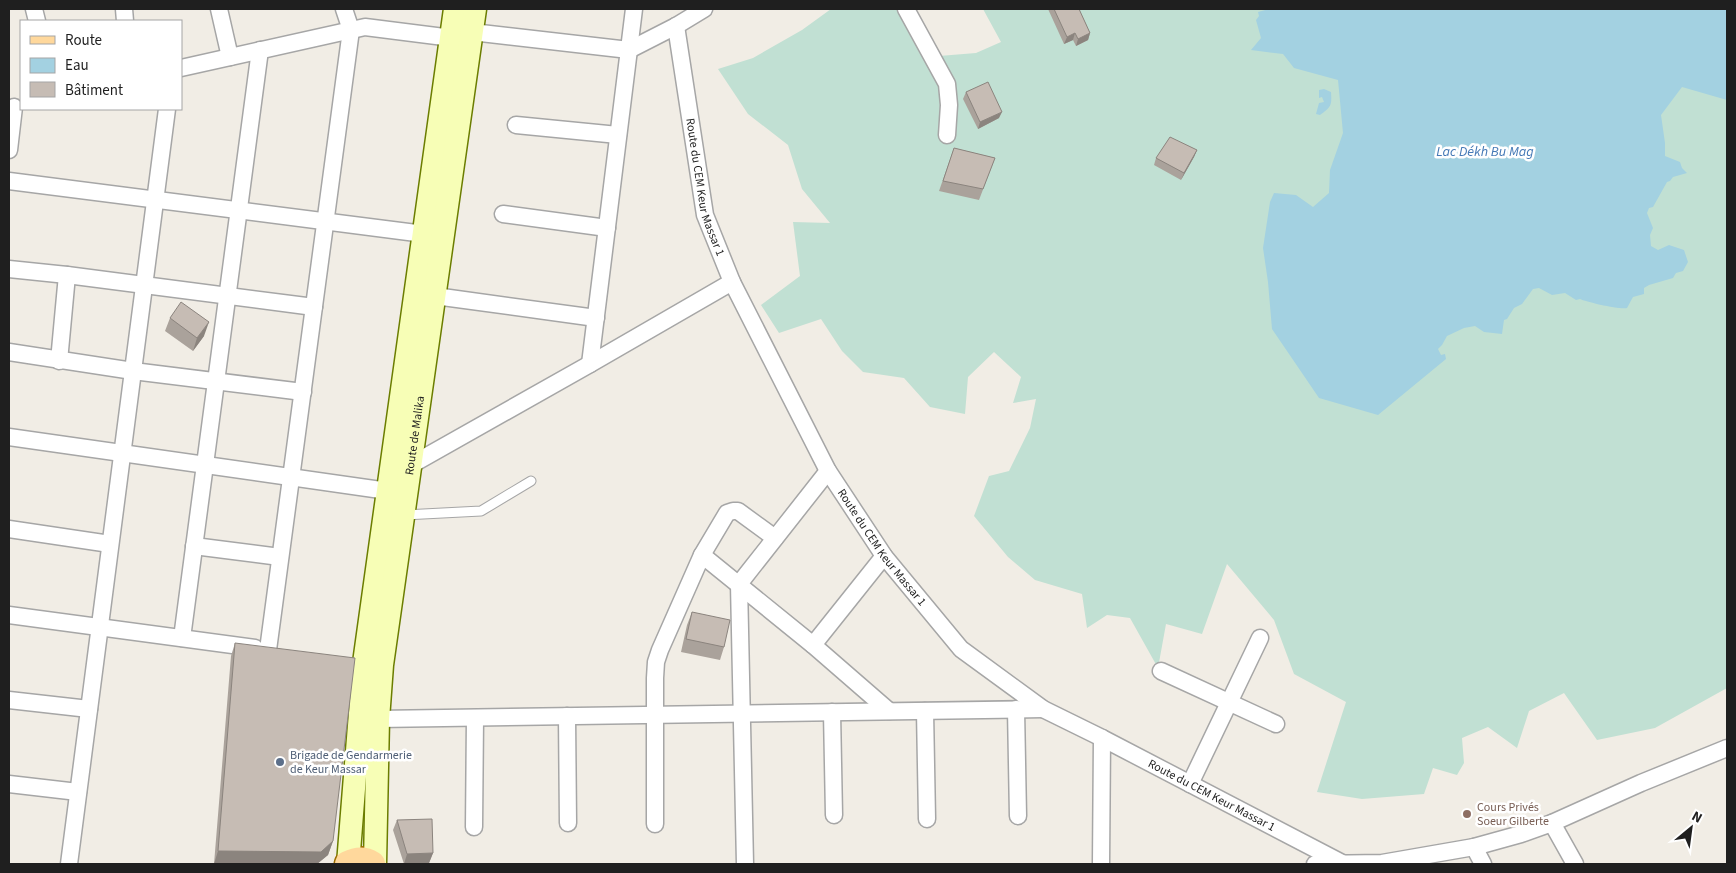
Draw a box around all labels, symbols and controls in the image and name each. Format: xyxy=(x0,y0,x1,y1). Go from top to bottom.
legend xyxy=(20,20,182,110)
text: Route xyxy=(65,30,102,51)
text: Eau xyxy=(65,55,89,76)
text: Bâtiment xyxy=(65,80,123,101)
street label: Route du CEM Keur Massar 1 xyxy=(682,117,729,259)
water label: Lac Dékh Bu Mag xyxy=(1436,142,1534,162)
street label: Route de Malika xyxy=(401,395,429,476)
street label: Route du CEM Keur Massar 1 xyxy=(833,485,930,610)
place label: Brigade de Gendarmerie de Keur Massar xyxy=(290,747,412,778)
street label: Route du CEM Keur Massar 1 xyxy=(1145,755,1278,835)
marker: Brigade de Gendarmerie de Keur Massar xyxy=(274,756,286,768)
place label: Cours Privés Soeur Gilberte xyxy=(1477,799,1549,830)
north arrow xyxy=(1666,803,1716,853)
text: N xyxy=(1688,807,1706,829)
marker: Cours Privés Soeur Gilberte xyxy=(1461,808,1473,820)

